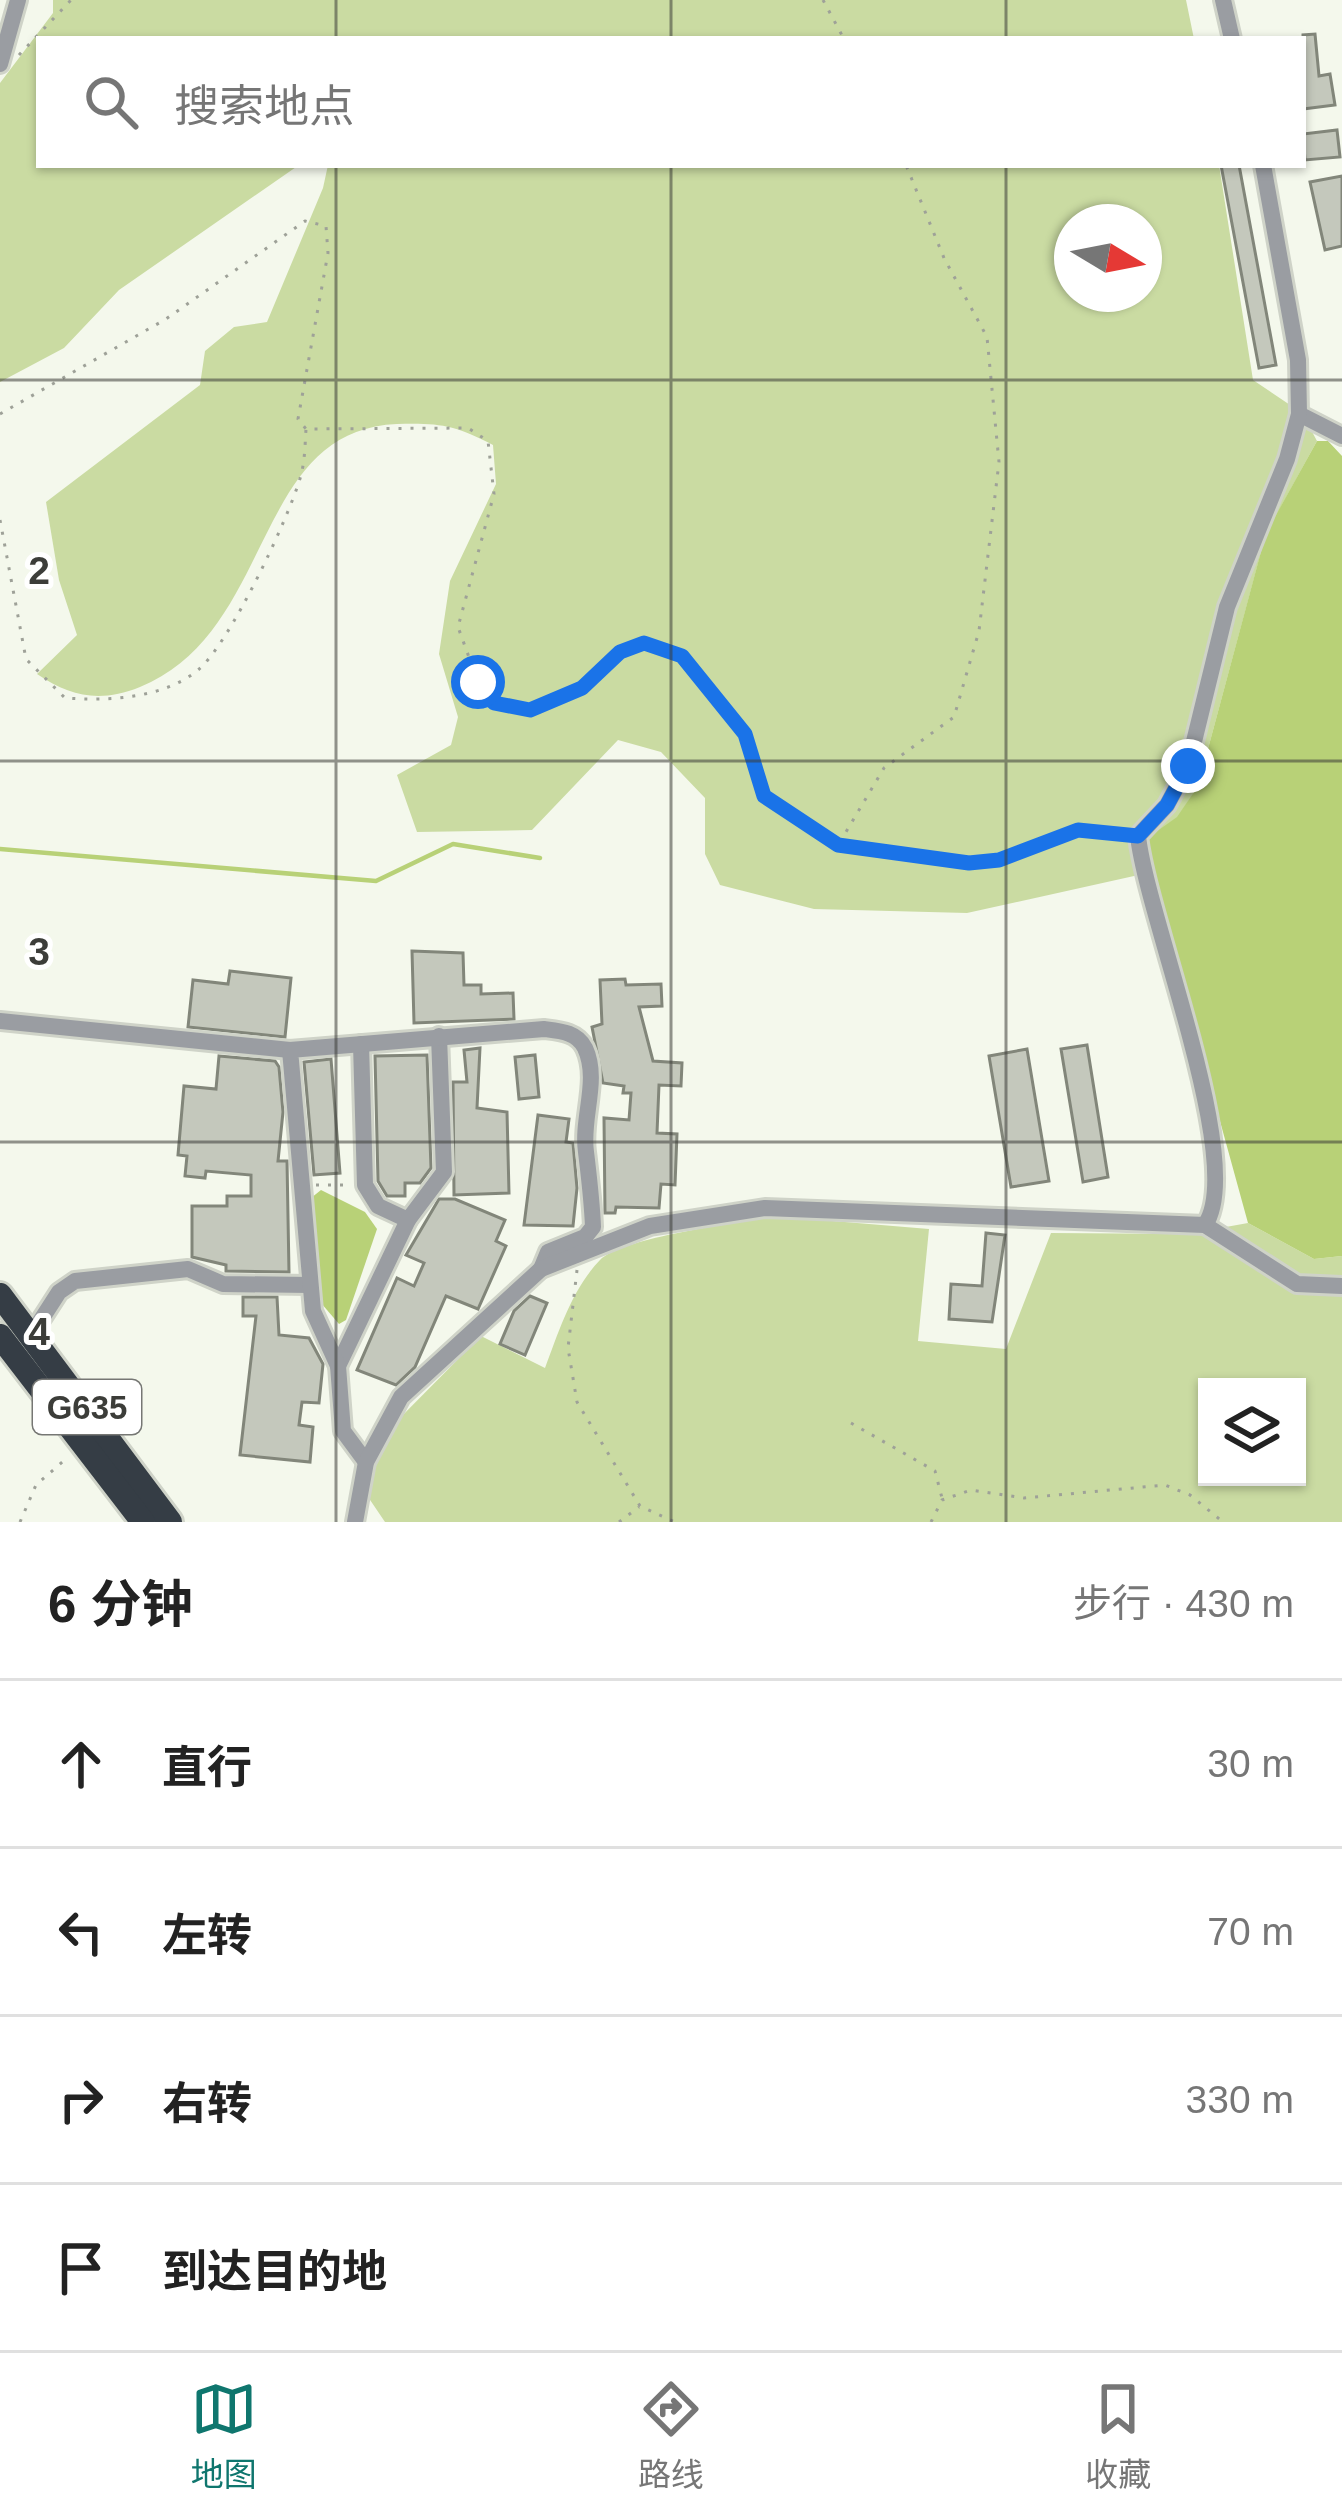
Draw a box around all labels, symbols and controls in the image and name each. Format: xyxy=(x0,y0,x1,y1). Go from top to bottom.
search box xyxy=(36,36,1306,168)
icon: search xyxy=(78,69,144,135)
text: 搜索地点 xyxy=(174,81,354,132)
north arrow xyxy=(1054,204,1162,312)
text: 2 xyxy=(28,549,50,592)
route start xyxy=(451,655,505,709)
route end xyxy=(1161,739,1215,793)
text: 3 xyxy=(28,930,50,973)
text: 4 xyxy=(28,1310,50,1353)
map controls xyxy=(1198,1378,1306,1486)
button: layers xyxy=(1198,1378,1306,1486)
road number: G635 xyxy=(33,1380,141,1434)
text: 6 分钟 xyxy=(48,1576,193,1633)
text: 步行 · 430 m xyxy=(1073,1582,1294,1625)
icon: ahead xyxy=(48,1731,114,1797)
text: 直行 xyxy=(162,1742,252,1793)
text: 30 m xyxy=(1207,1742,1294,1785)
icon: left xyxy=(48,1899,114,1965)
text: 左转 xyxy=(162,1910,252,1961)
text: 70 m xyxy=(1207,1910,1294,1953)
icon: right xyxy=(48,2067,114,2133)
text: 右转 xyxy=(162,2078,252,2129)
text: 330 m xyxy=(1186,2078,1294,2121)
icon: arrive xyxy=(48,2235,114,2301)
text: 到达目的地 xyxy=(162,2246,387,2297)
tab: 地图 xyxy=(191,2376,257,2496)
tab: 路线 xyxy=(638,2376,704,2496)
tab: 收藏 xyxy=(1085,2376,1151,2496)

